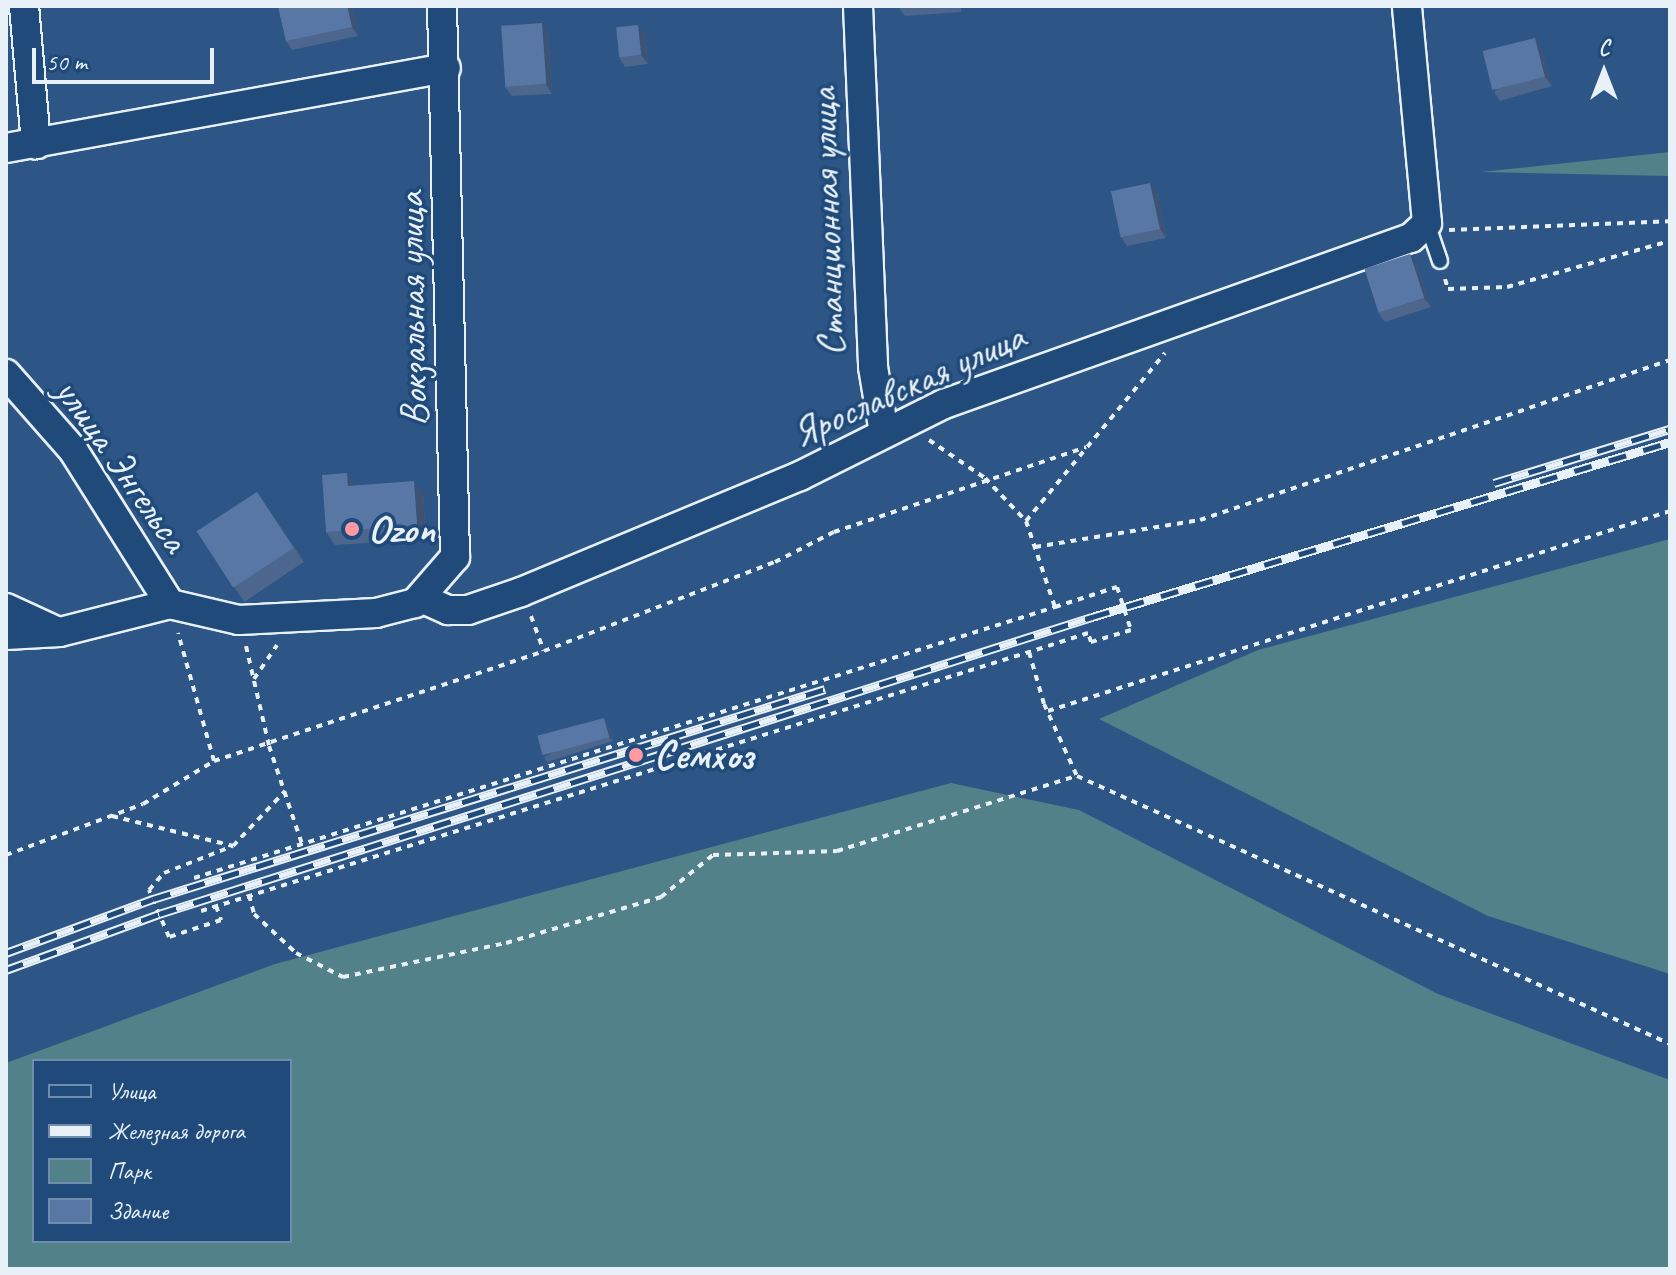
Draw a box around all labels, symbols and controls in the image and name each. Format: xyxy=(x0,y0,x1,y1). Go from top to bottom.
scale bar xyxy=(36,32,218,82)
north arrow xyxy=(1564,32,1644,112)
text: С xyxy=(1599,34,1609,62)
text: 50 m xyxy=(46,47,87,77)
street label: Станционная улица xyxy=(798,86,856,358)
street label: Вокзальная улица xyxy=(386,190,438,428)
street label: Ярославская улица xyxy=(783,312,1033,458)
street label: улица Энгельса xyxy=(44,368,200,562)
place label: Ozon xyxy=(368,505,435,553)
marker: Ozon xyxy=(343,520,361,538)
place label: Семхоз xyxy=(654,731,754,779)
marker: Семхоз xyxy=(625,744,647,766)
legend xyxy=(32,1059,292,1243)
text: Улица xyxy=(108,1076,156,1106)
text: Железная дорога xyxy=(108,1116,245,1146)
text: Парк xyxy=(108,1156,151,1186)
text: Здание xyxy=(108,1196,168,1226)

